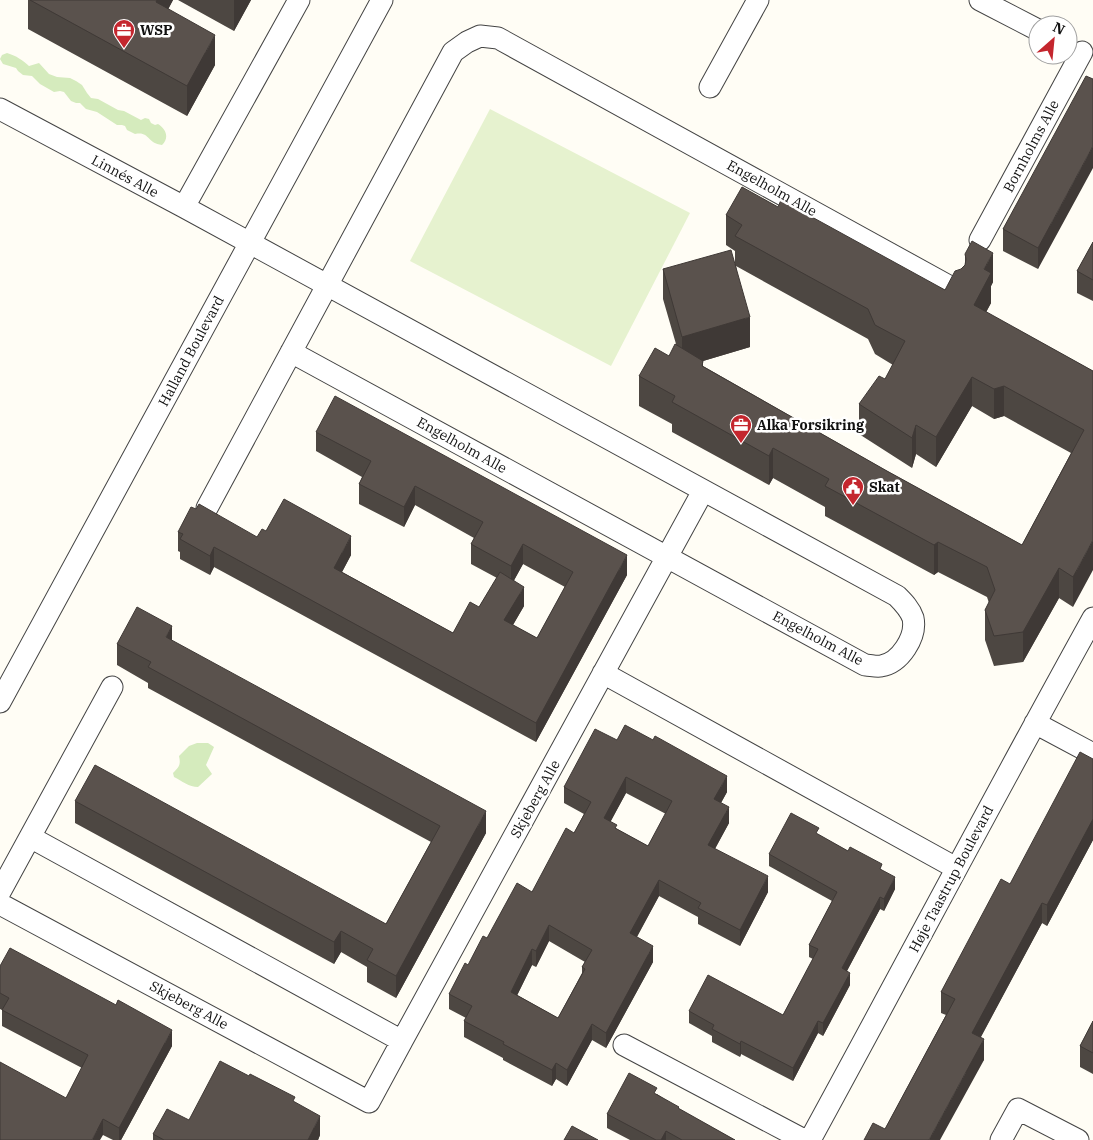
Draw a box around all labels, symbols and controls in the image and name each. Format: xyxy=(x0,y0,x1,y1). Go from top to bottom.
north arrow xyxy=(1028,15,1078,65)
office icon: WSP xyxy=(112,18,136,49)
text: N xyxy=(1050,18,1068,39)
place label: WSP xyxy=(140,21,173,39)
street label: Bornholms Alle xyxy=(999,97,1063,195)
street label: Linnés Alle xyxy=(88,151,162,201)
street label: Engelholm Alle xyxy=(724,156,820,220)
street label: Halland Boulevard xyxy=(154,292,228,409)
street label: Engelholm Alle xyxy=(414,413,510,477)
office icon: Alka Forsikring xyxy=(729,413,753,444)
place label: Alka Forsikring xyxy=(757,416,865,434)
public building icon: Skat xyxy=(841,475,865,506)
place label: Skat xyxy=(869,478,900,496)
street label: Engelholm Alle xyxy=(770,607,866,669)
street label: Skjeberg Alle xyxy=(506,757,564,841)
street label: Høje Taastrup Boulevard xyxy=(905,802,998,956)
street label: Skjeberg Alle xyxy=(147,977,231,1033)

